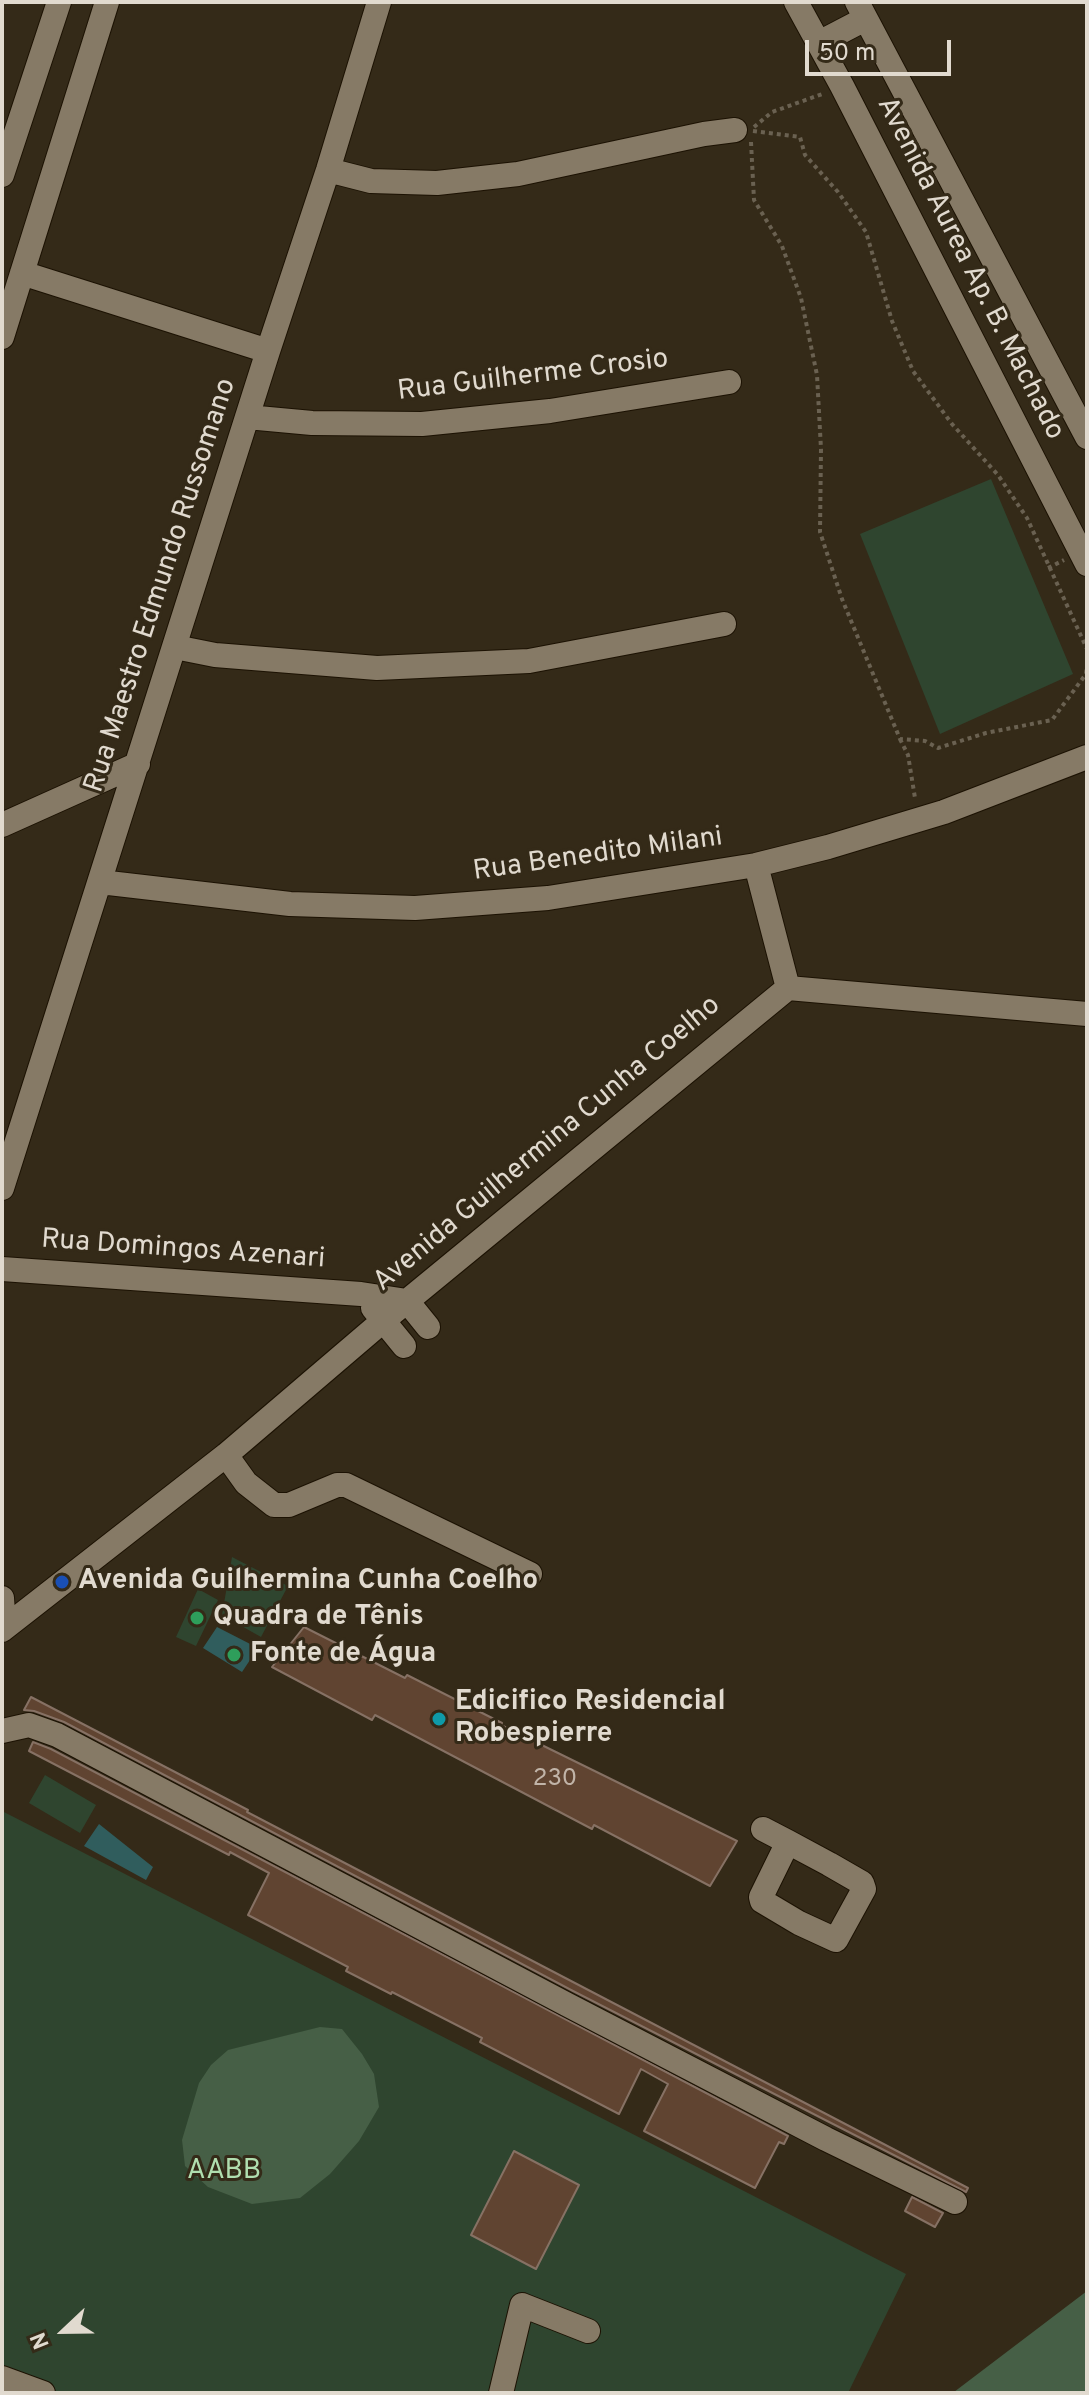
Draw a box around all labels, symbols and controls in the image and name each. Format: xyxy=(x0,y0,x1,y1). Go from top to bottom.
scale bar xyxy=(809,24,955,74)
text: 50 m xyxy=(819,39,875,69)
street label: Avenida Aurea Ap. B. Machado xyxy=(868,92,1070,446)
street label: Rua Guilherme Crosio xyxy=(396,344,670,410)
street label: Rua Maestro Edmundo Russomano xyxy=(79,375,245,797)
street label: Rua Benedito Milani xyxy=(471,822,725,890)
street label: Avenida Guilhermina Cunha Coelho xyxy=(368,990,728,1300)
street label: Rua Domingos Azenari xyxy=(40,1224,326,1278)
place label: Avenida Guilhermina Cunha Coelho xyxy=(78,1565,538,1599)
marker: Avenida Guilhermina Cunha Coelho xyxy=(53,1573,71,1591)
place label: Quadra de Tênis xyxy=(213,1601,424,1635)
marker: Quadra de Tênis xyxy=(188,1609,206,1627)
place label: Fonte de Água xyxy=(250,1638,436,1672)
marker: Fonte de Água xyxy=(225,1646,243,1664)
place label: Edicifico Residencial Robespierre xyxy=(455,1686,726,1752)
marker: Edicifico Residencial Robespierre xyxy=(430,1710,448,1728)
house number: 230 xyxy=(533,1766,577,1794)
park label: AABB xyxy=(187,2155,261,2189)
north arrow xyxy=(24,2291,104,2371)
text: N xyxy=(26,2328,57,2353)

